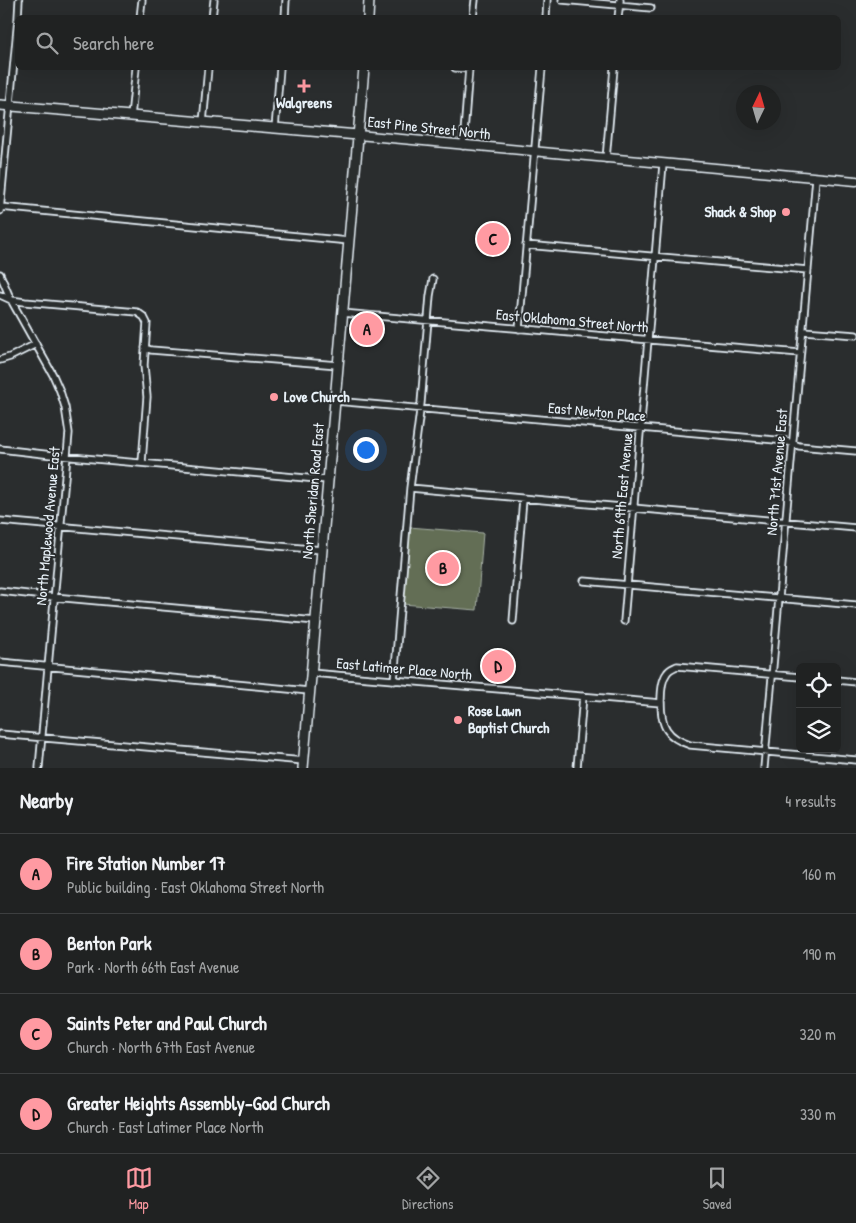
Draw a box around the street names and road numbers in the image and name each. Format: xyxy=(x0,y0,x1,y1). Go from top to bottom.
street label: East Pine Street North xyxy=(367,111,491,144)
street label: East Oklahoma Street North xyxy=(495,303,649,338)
street label: East Newton Place xyxy=(547,397,647,426)
street label: North 71st Avenue East xyxy=(761,407,793,536)
street label: North Sheridan Road East xyxy=(296,421,329,560)
street label: North 69th East Avenue xyxy=(606,432,637,560)
street label: North Maplewood Avenue East xyxy=(30,445,65,606)
street label: East Latimer Place North xyxy=(335,652,473,685)

